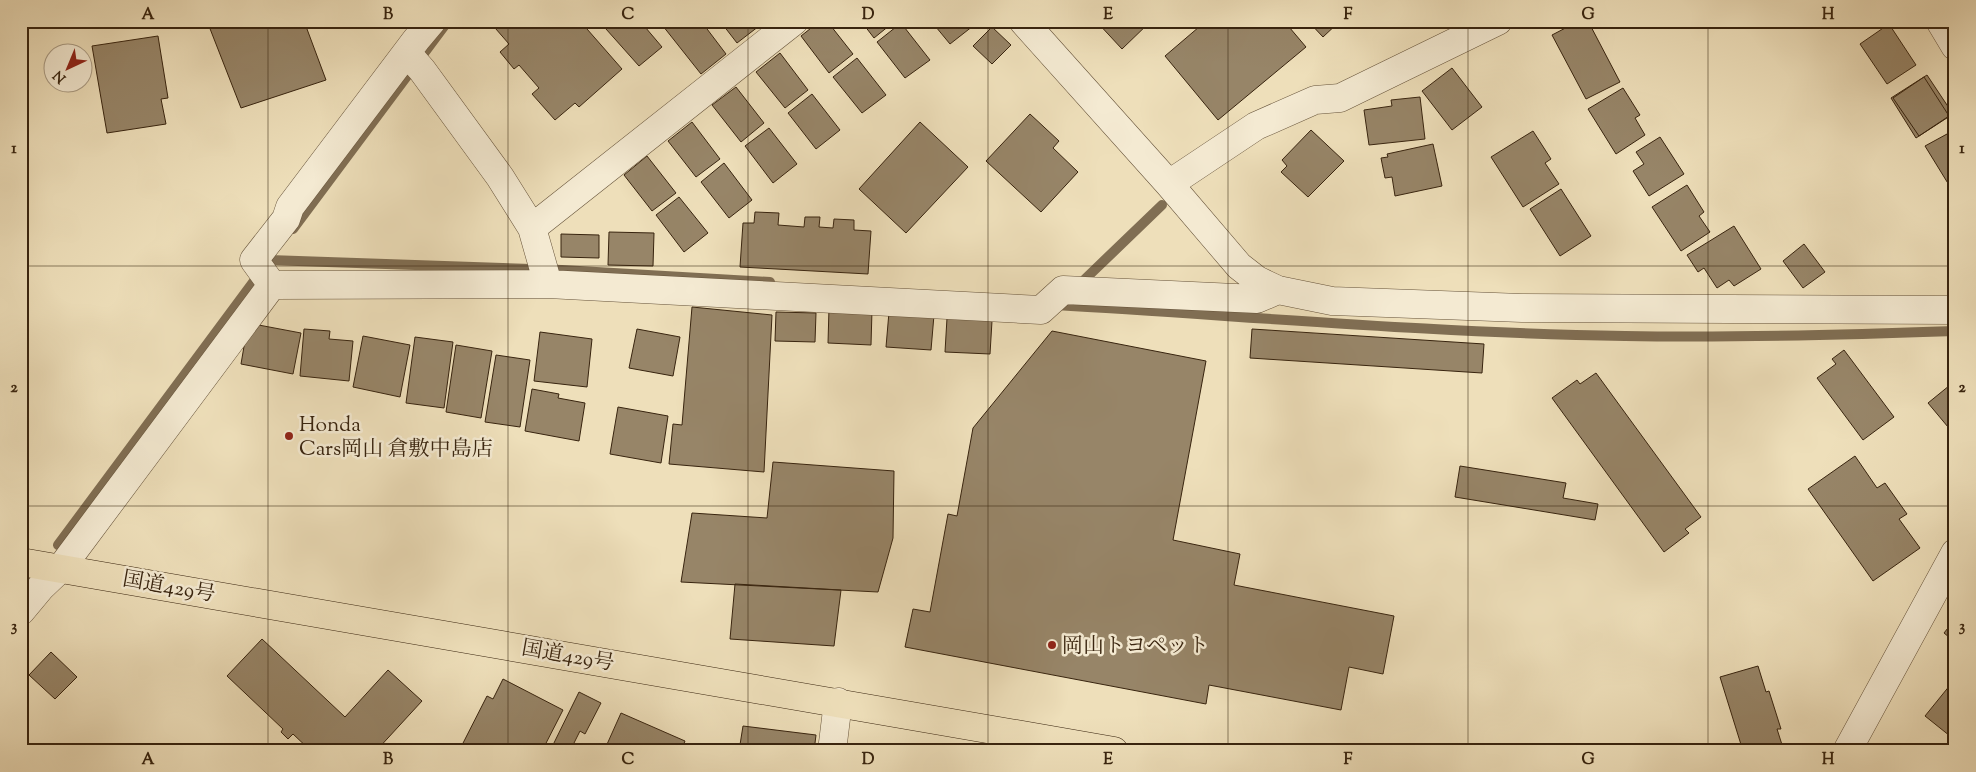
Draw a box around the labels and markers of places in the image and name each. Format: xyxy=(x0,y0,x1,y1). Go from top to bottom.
place label: Honda Cars岡山 倉敷中島店 xyxy=(299,411,493,465)
marker: Honda Cars岡山 倉敷中島店 xyxy=(283,430,295,442)
place label: 岡山トヨペット xyxy=(1062,632,1209,662)
marker: 岡山トヨペット xyxy=(1046,639,1058,651)

